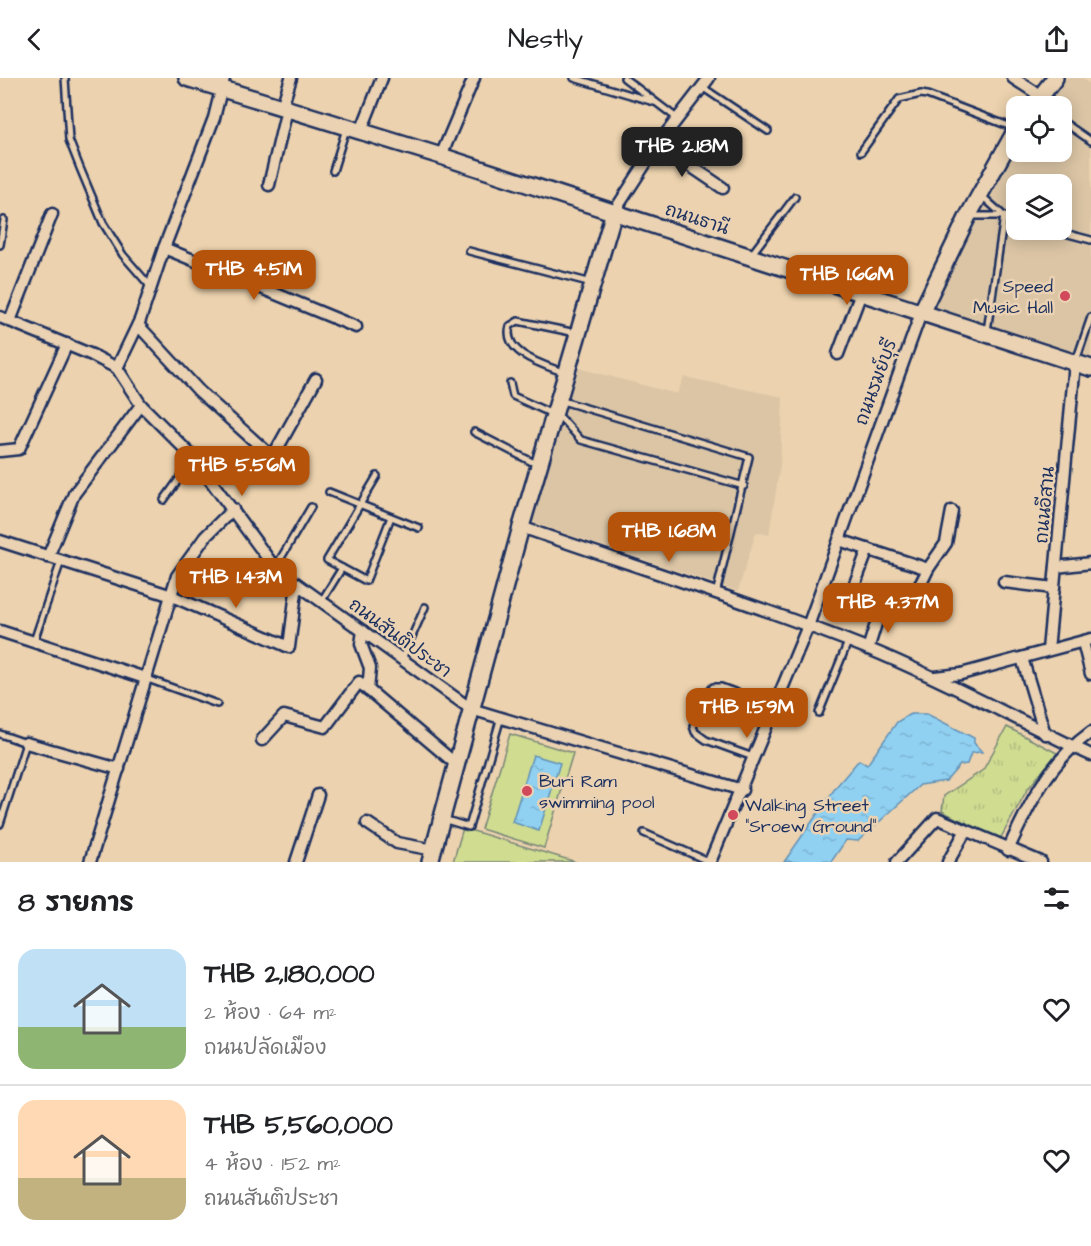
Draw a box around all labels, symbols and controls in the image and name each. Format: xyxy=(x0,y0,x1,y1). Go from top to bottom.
text: Nestly xyxy=(508,20,583,58)
icon: back xyxy=(18,23,51,56)
icon: share xyxy=(1040,23,1073,56)
map controls xyxy=(1006,96,1072,240)
button: locate xyxy=(1006,96,1072,162)
pin: THB 2.18M xyxy=(613,127,751,178)
text: THB 2.18M xyxy=(635,132,729,160)
button: layers xyxy=(1006,174,1072,240)
street label: ถนนธานี xyxy=(662,197,732,241)
pin: THB 4.51M xyxy=(185,250,323,301)
text: THB 4.51M xyxy=(206,255,302,283)
pin: THB 1.66M xyxy=(778,255,916,306)
text: THB 1.66M xyxy=(800,260,894,288)
place label: Speed Music Hall xyxy=(973,274,1053,320)
marker: Speed Music Hall xyxy=(1058,289,1072,303)
street label: ถนนรมย์บุรี xyxy=(848,335,904,429)
pin: THB 5.56M xyxy=(173,446,311,497)
text: THB 5.56M xyxy=(188,451,296,479)
street label: ถนนอีสาน xyxy=(1029,465,1061,545)
pin: THB 1.68M xyxy=(600,512,738,563)
text: THB 1.68M xyxy=(622,517,716,545)
pin: THB 1.43M xyxy=(167,558,305,609)
text: THB 1.43M xyxy=(190,563,282,591)
pin: THB 4.37M xyxy=(819,583,957,634)
text: THB 4.37M xyxy=(837,588,939,616)
street label: ถนนสันติประชา xyxy=(344,592,456,684)
pin: THB 1.59M xyxy=(678,688,816,739)
text: THB 1.59M xyxy=(700,693,794,721)
place label: Buri Ram swimming pool xyxy=(539,769,655,816)
marker: Buri Ram swimming pool xyxy=(520,784,534,798)
place label: Walking Street "Sroew Ground" xyxy=(745,793,877,839)
marker: Walking Street "Sroew Ground" xyxy=(726,808,740,822)
icon: filters xyxy=(1040,882,1073,915)
text: 8 รายการ xyxy=(18,885,134,921)
text: THB 2,180,000 xyxy=(204,956,375,992)
icon: home xyxy=(66,973,138,1045)
icon: heart xyxy=(1040,993,1073,1026)
text: 2 ห้อง · 64 m² xyxy=(204,999,337,1027)
text: ถนนปลัดเมือง xyxy=(204,1034,327,1062)
text: THB 5,560,000 xyxy=(204,1107,393,1143)
icon: home xyxy=(66,1124,138,1196)
icon: heart xyxy=(1040,1144,1073,1177)
text: 4 ห้อง · 152 m² xyxy=(204,1150,341,1178)
text: ถนนสันติประชา xyxy=(204,1185,339,1213)

